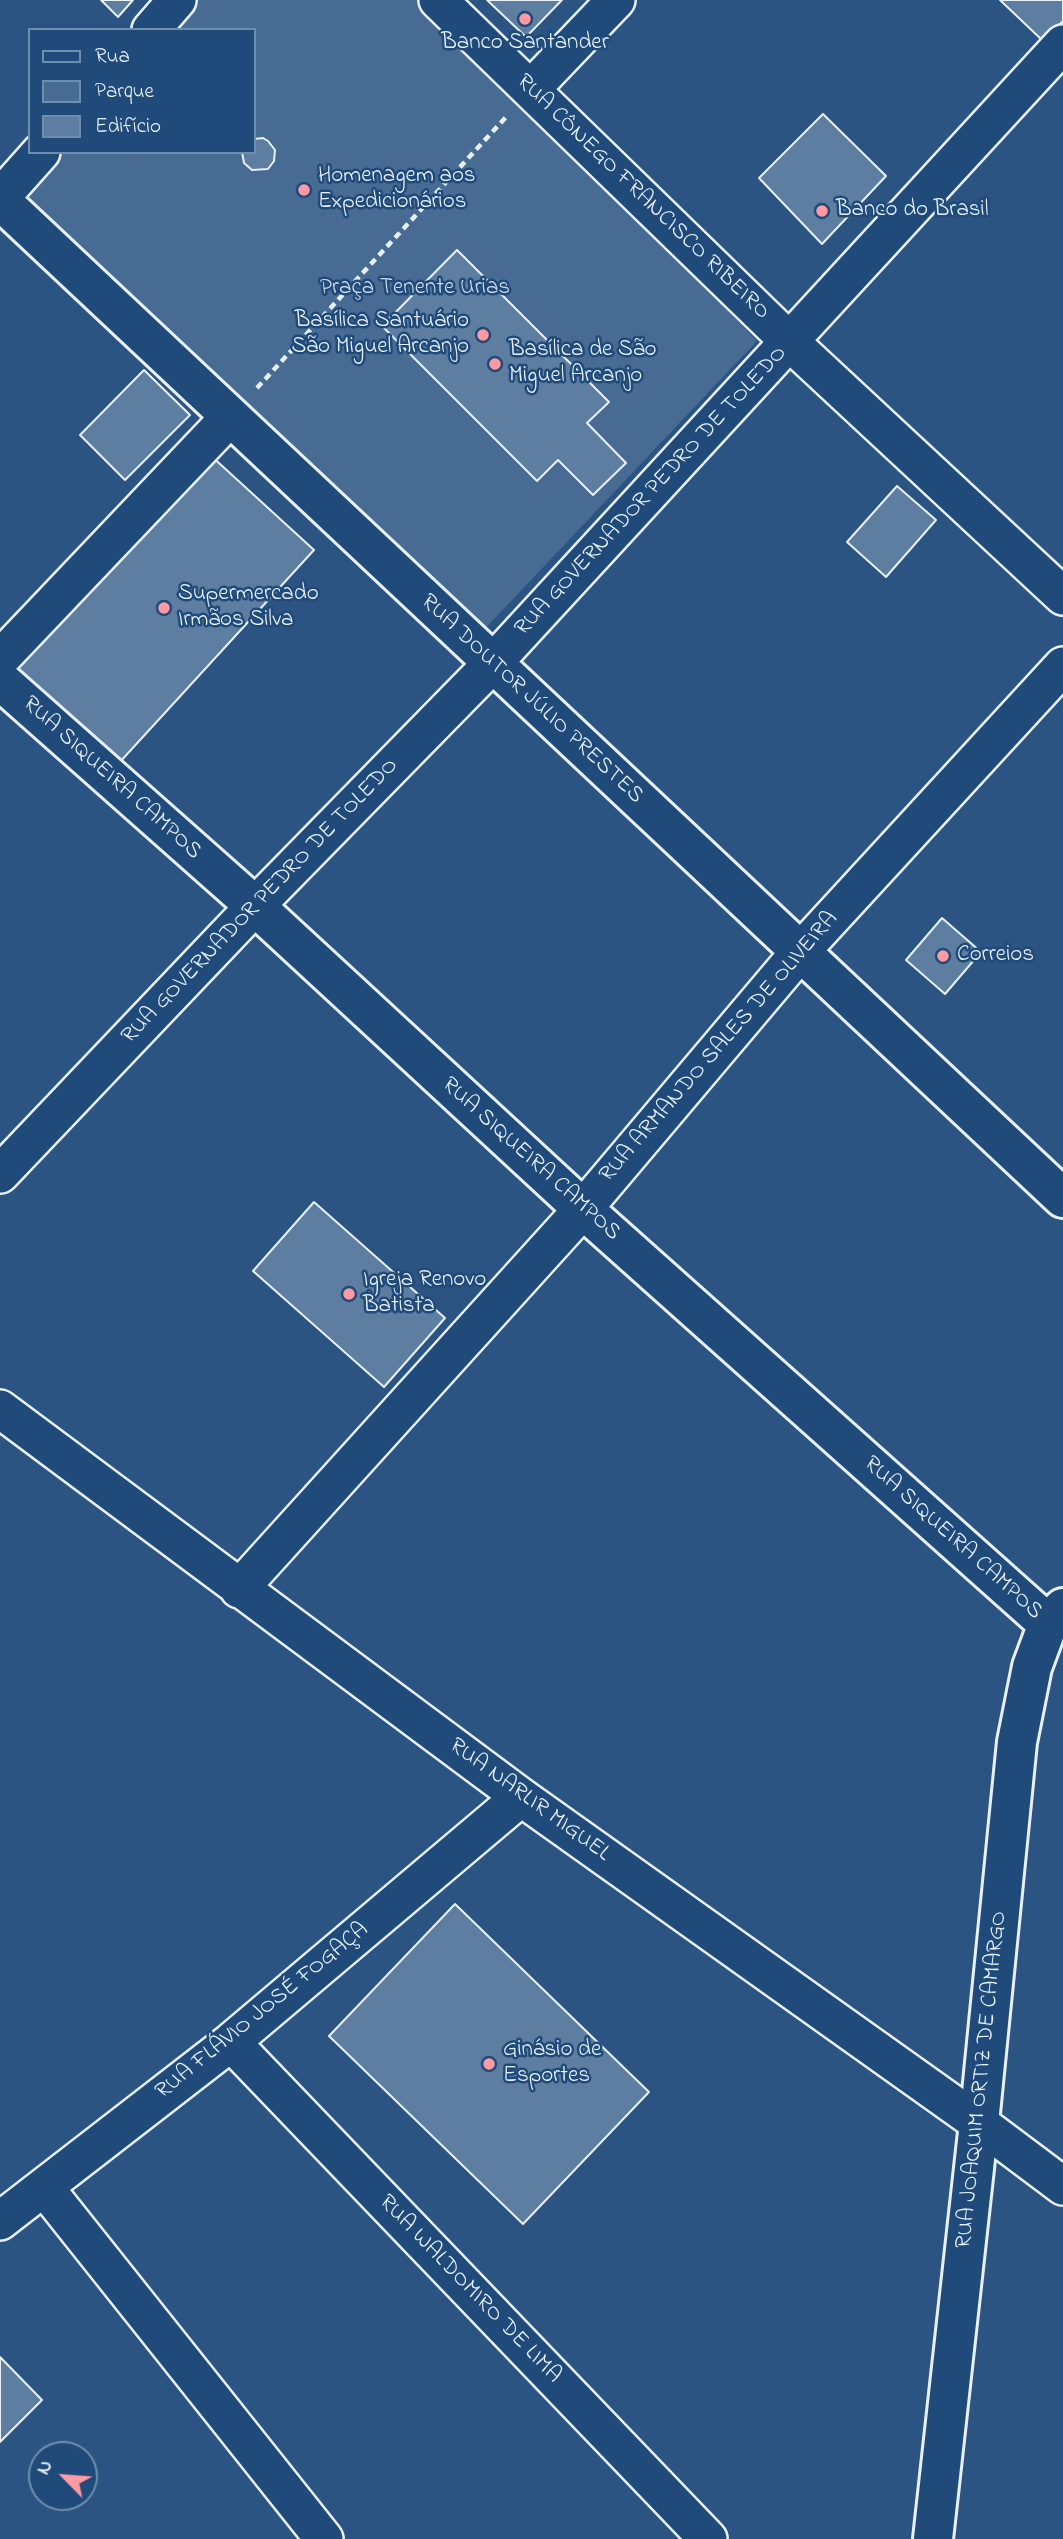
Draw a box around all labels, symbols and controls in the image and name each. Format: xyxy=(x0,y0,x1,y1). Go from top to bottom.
marker: Banco Santander xyxy=(517,11,533,27)
legend xyxy=(28,28,256,154)
place label: Banco Santander xyxy=(441,30,609,58)
text: Rua xyxy=(95,42,130,72)
street label: RUA CÔNEGO FRANCISCO RIBEIRO xyxy=(509,69,775,327)
text: Parque xyxy=(95,77,154,107)
text: Edifício xyxy=(95,112,161,142)
place label: Homenagem aos Expedicionários xyxy=(318,163,476,217)
marker: Homenagem aos Expedicionários xyxy=(296,182,312,198)
place label: Banco do Brasil xyxy=(836,197,989,225)
marker: Banco do Brasil xyxy=(814,203,830,219)
park label: Praça Tenente Urias xyxy=(320,275,510,303)
place label: Basílica Santuário São Miguel Arcanjo xyxy=(292,308,469,362)
marker: Basílica Santuário São Miguel Arcanjo xyxy=(475,327,491,343)
place label: Basílica de São Miguel Arcanjo xyxy=(509,337,656,391)
street label: RUA GOVERNADOR PEDRO DE TOLEDO xyxy=(510,341,794,643)
marker: Basílica de São Miguel Arcanjo xyxy=(487,356,503,372)
place label: Supermercado Irmãos Silva xyxy=(178,581,319,635)
street label: RUA DOUTOR JÚLIO PRESTES xyxy=(414,589,648,811)
marker: Supermercado Irmãos Silva xyxy=(156,600,172,616)
street label: RUA SIQUEIRA CAMPOS xyxy=(16,691,206,867)
street label: RUA GOVERNADOR PEDRO DE TOLEDO xyxy=(117,753,405,1051)
street label: RUA ARMANDO SALES DE OLIVEIRA xyxy=(595,907,845,1189)
place label: Correios xyxy=(957,942,1034,970)
marker: Correios xyxy=(935,948,951,964)
street label: RUA SIQUEIRA CAMPOS xyxy=(435,1072,625,1248)
place label: Igreja Renovo Batista xyxy=(363,1267,486,1321)
marker: Igreja Renovo Batista xyxy=(341,1286,357,1302)
street label: RUA SIQUEIRA CAMPOS xyxy=(857,1451,1047,1627)
street label: RUA NARLIR MIGUEL xyxy=(443,1733,615,1869)
street label: RUA JOAQUIM ORTIZ DE CAMARGO xyxy=(952,1910,1014,2250)
street label: RUA FLÁVIO JOSÉ FOGAÇA xyxy=(151,1918,375,2106)
place label: Ginásio de Esportes xyxy=(503,2037,601,2091)
marker: Ginásio de Esportes xyxy=(481,2056,497,2072)
street label: RUA WALDOMIRO DE LIMA xyxy=(372,2190,566,2390)
north arrow xyxy=(28,2441,98,2511)
text: N xyxy=(30,2456,60,2479)

